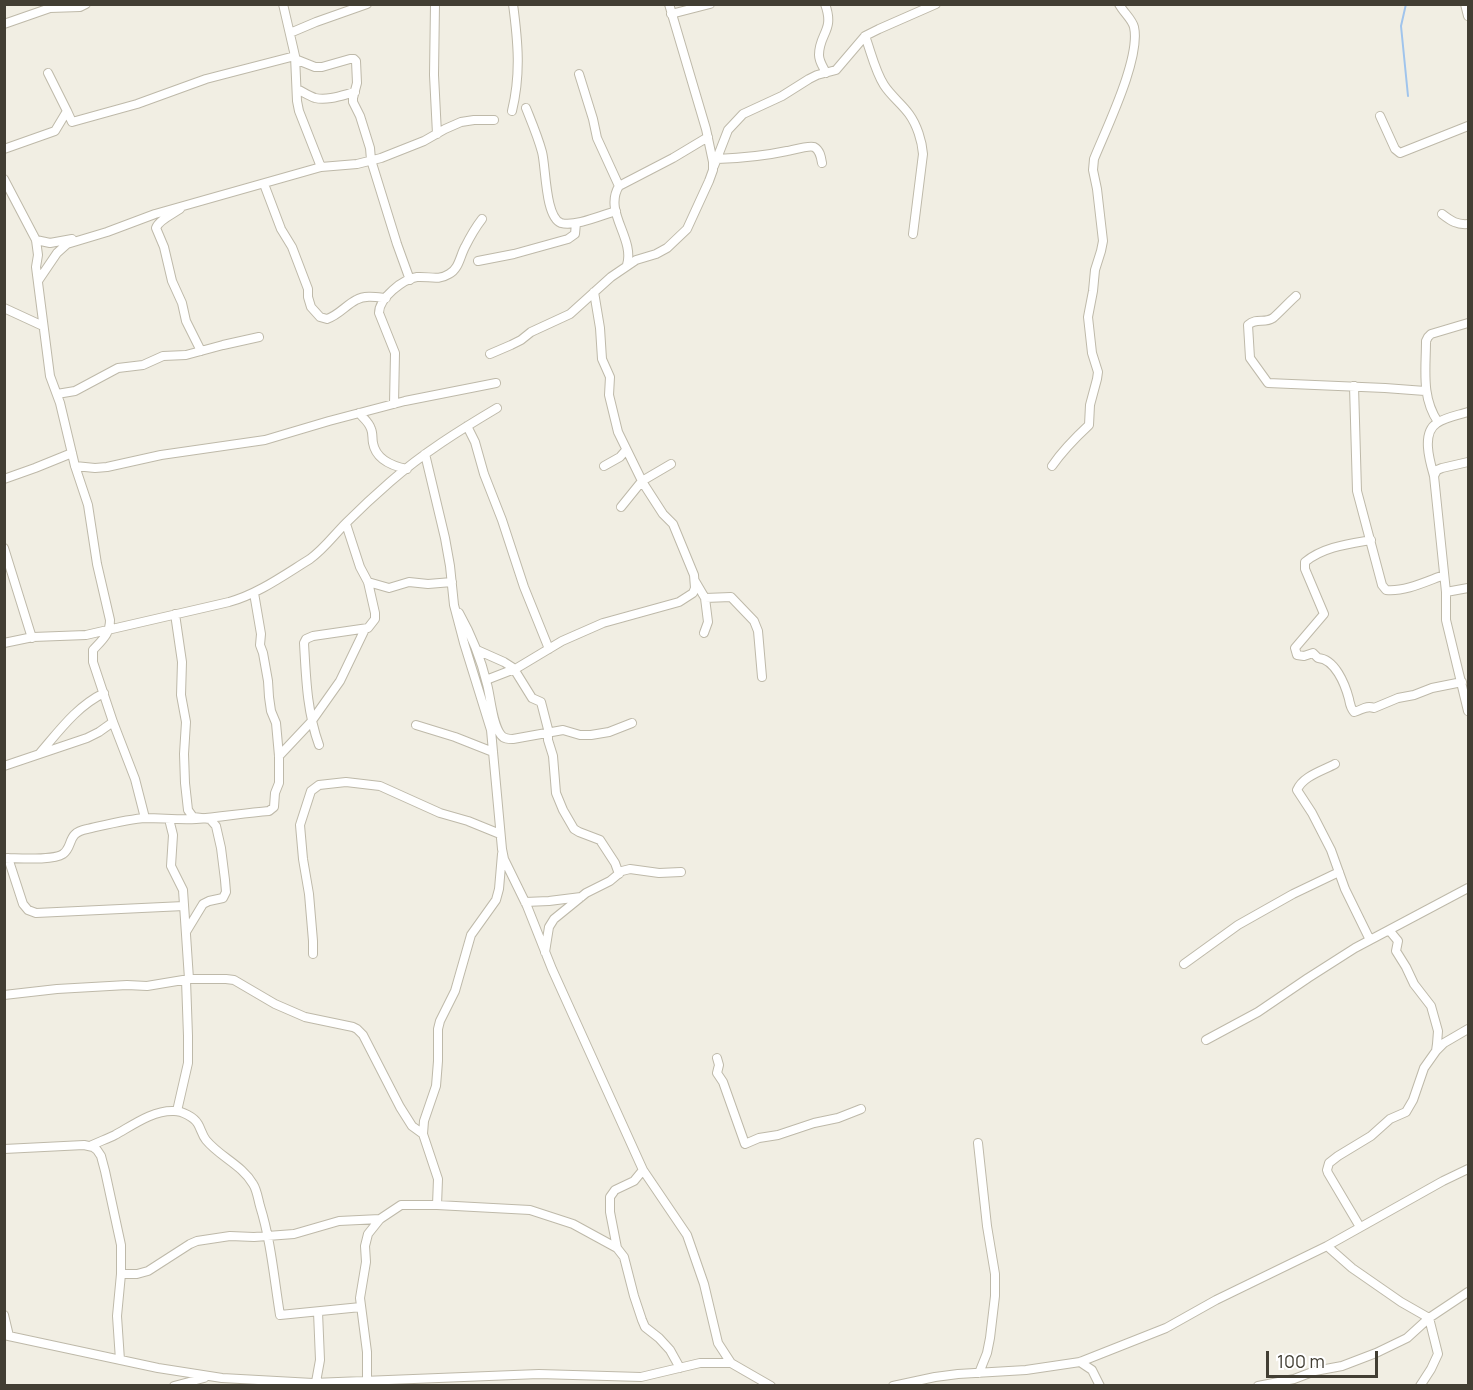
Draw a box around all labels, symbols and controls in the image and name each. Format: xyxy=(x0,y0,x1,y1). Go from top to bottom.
scale bar xyxy=(1269,1339,1382,1377)
text: 100 m xyxy=(1277,1349,1325,1373)

